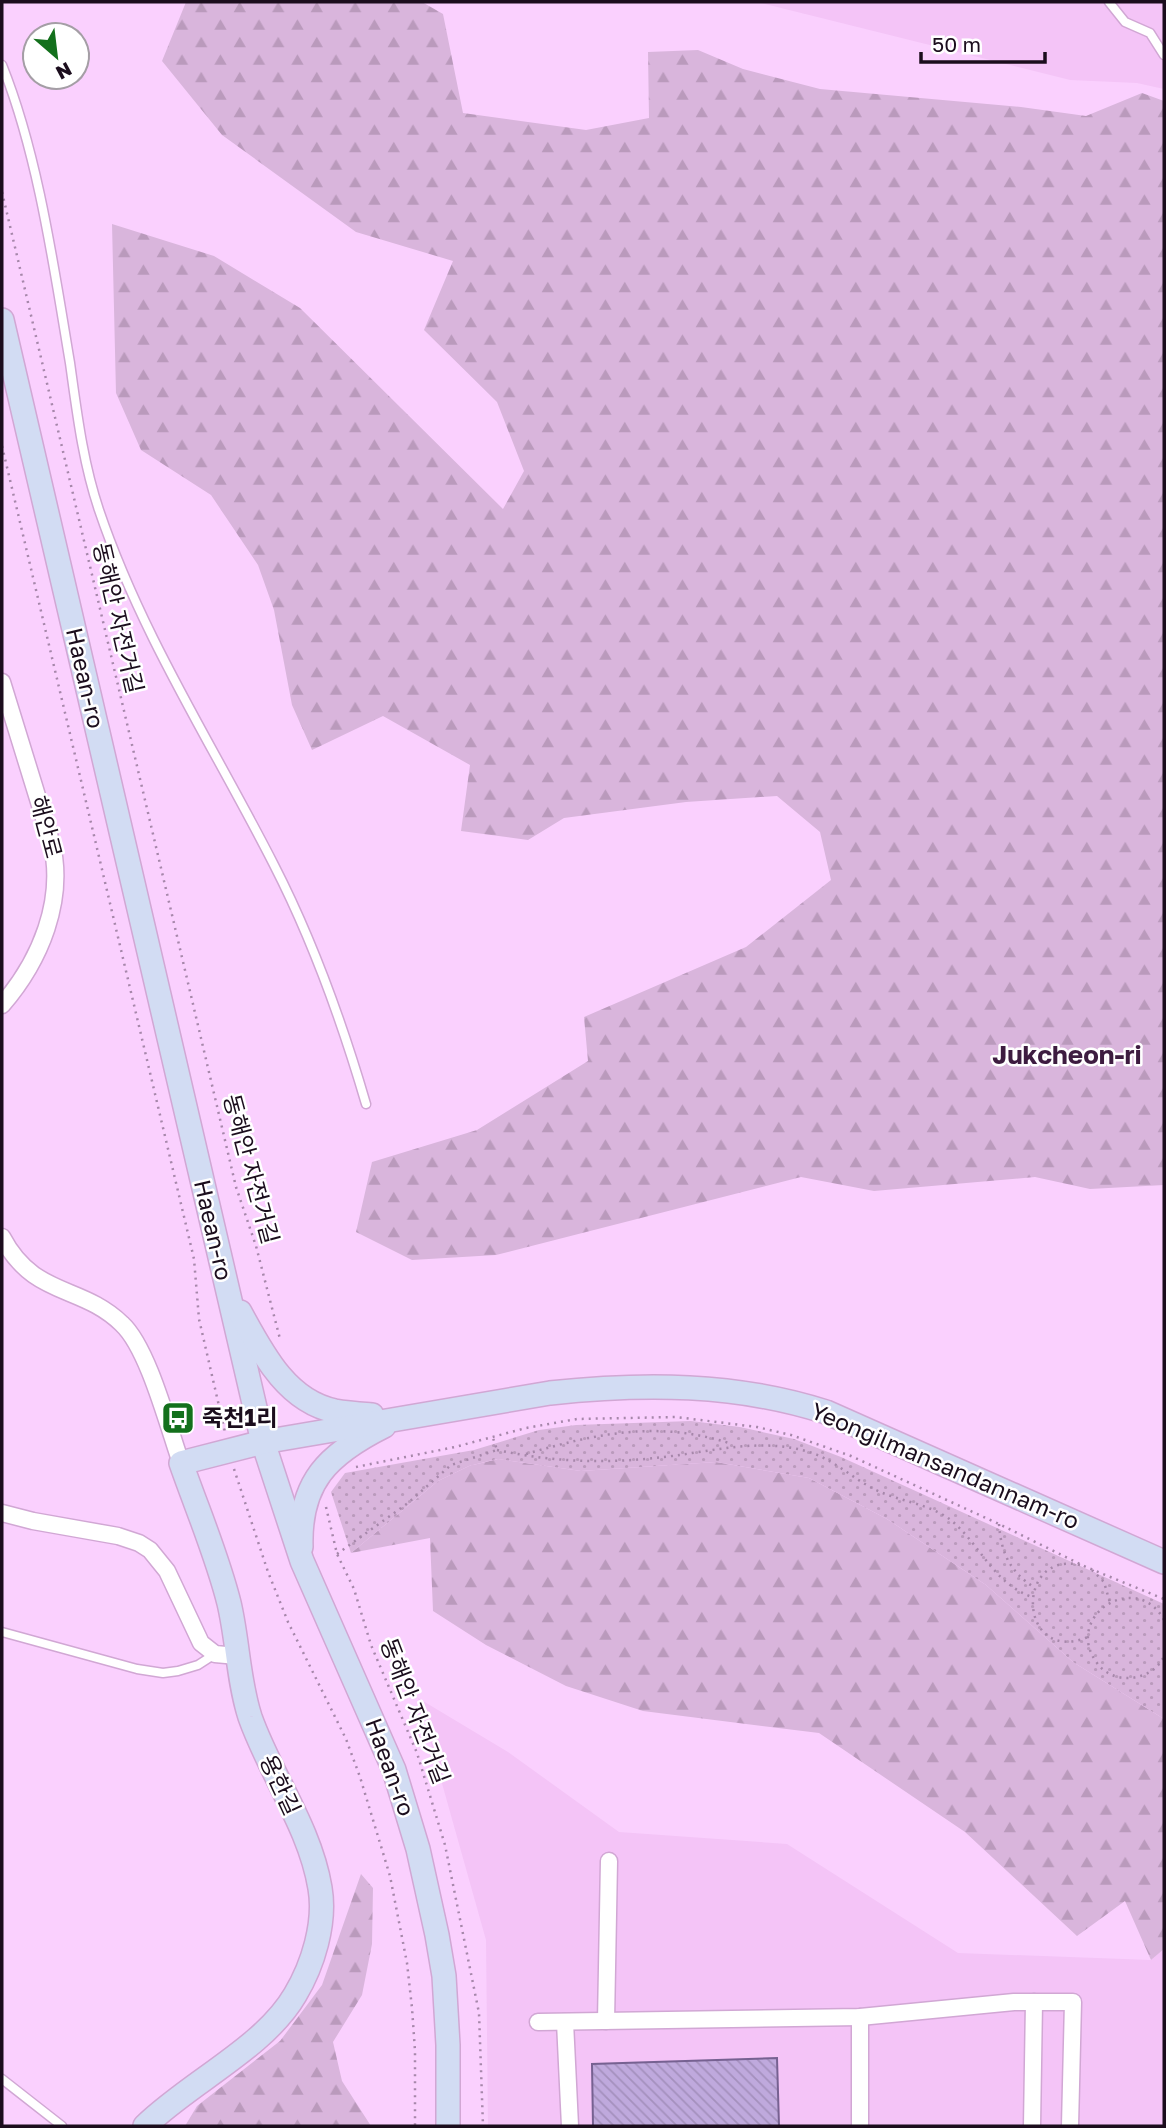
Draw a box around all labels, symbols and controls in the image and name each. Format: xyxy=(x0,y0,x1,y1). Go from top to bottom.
north arrow xyxy=(21,21,91,91)
scale bar xyxy=(921,21,1045,65)
text: 50 m xyxy=(932,31,981,57)
text: N xyxy=(52,58,76,85)
street label: 동해안 자전거길 xyxy=(88,540,150,696)
street label: Haean-ro xyxy=(61,625,111,731)
street label: 해안로 xyxy=(25,792,69,861)
district label: Jukcheon-ri xyxy=(992,1039,1142,1070)
street label: 동해안 자전거길 xyxy=(219,1091,285,1247)
street label: Haean-ro xyxy=(189,1177,239,1283)
street label: Yeongilmansandannam-ro xyxy=(807,1396,1084,1534)
bus stop icon: 죽천1리 xyxy=(159,1399,197,1437)
place label: 죽천1리 xyxy=(202,1403,277,1431)
street label: 동해안 자전거길 xyxy=(375,1634,457,1787)
street label: Haean-ro xyxy=(360,1714,422,1819)
street label: 용한길 xyxy=(255,1750,307,1819)

